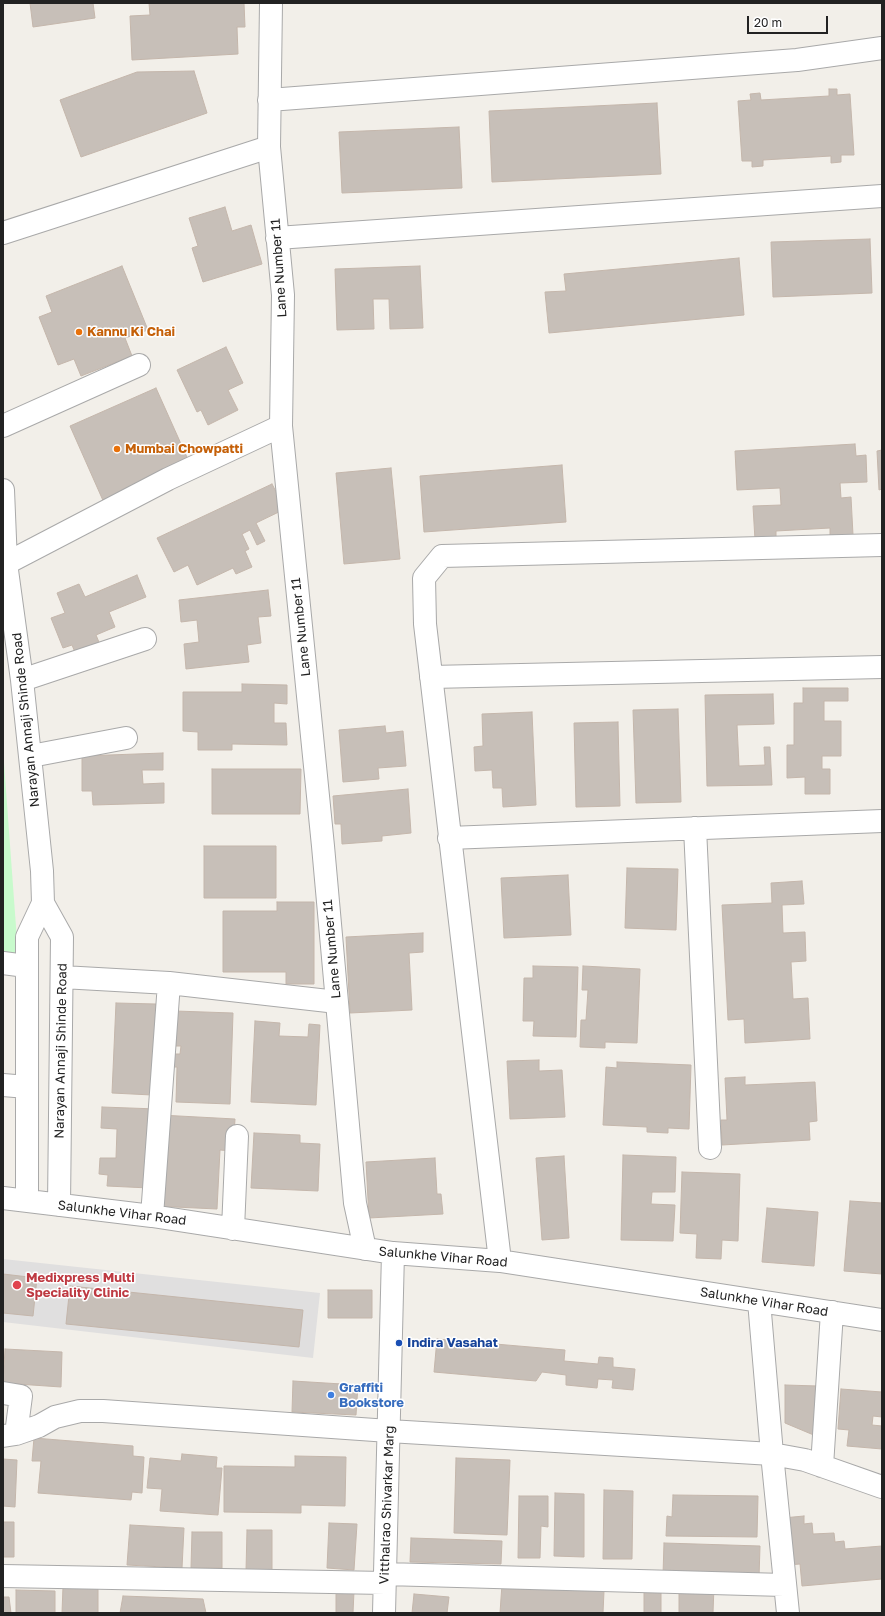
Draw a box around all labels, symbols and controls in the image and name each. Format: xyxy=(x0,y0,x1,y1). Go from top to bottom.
scale bar xyxy=(749,8,830,34)
text: 20 m xyxy=(754,15,782,30)
street label: Lane Number 11 xyxy=(268,218,290,318)
place label: Kannu Ki Chai xyxy=(87,324,175,340)
marker: Kannu Ki Chai xyxy=(74,327,84,337)
place label: Mumbai Chowpatti xyxy=(125,441,243,457)
marker: Mumbai Chowpatti xyxy=(112,444,122,454)
street label: Lane Number 11 xyxy=(288,577,314,677)
street label: Narayan Annaji Shinde Road xyxy=(9,632,43,808)
street label: Lane Number 11 xyxy=(320,899,344,999)
street label: Narayan Annaji Shinde Road xyxy=(52,963,70,1139)
street label: Salunkhe Vihar Road xyxy=(57,1197,187,1229)
street label: Salunkhe Vihar Road xyxy=(378,1244,508,1270)
place label: Medixpress Multi Speciality Clinic xyxy=(26,1270,135,1301)
marker: Medixpress Multi Speciality Clinic xyxy=(11,1279,23,1291)
street label: Salunkhe Vihar Road xyxy=(699,1284,829,1320)
place label: Indira Vasahat xyxy=(407,1335,498,1351)
marker: Indira Vasahat xyxy=(394,1338,404,1348)
place label: Graffiti Bookstore xyxy=(339,1380,404,1411)
marker: Graffiti Bookstore xyxy=(326,1390,336,1400)
street label: Vitthalrao Shivarkar Marg xyxy=(376,1425,398,1585)

